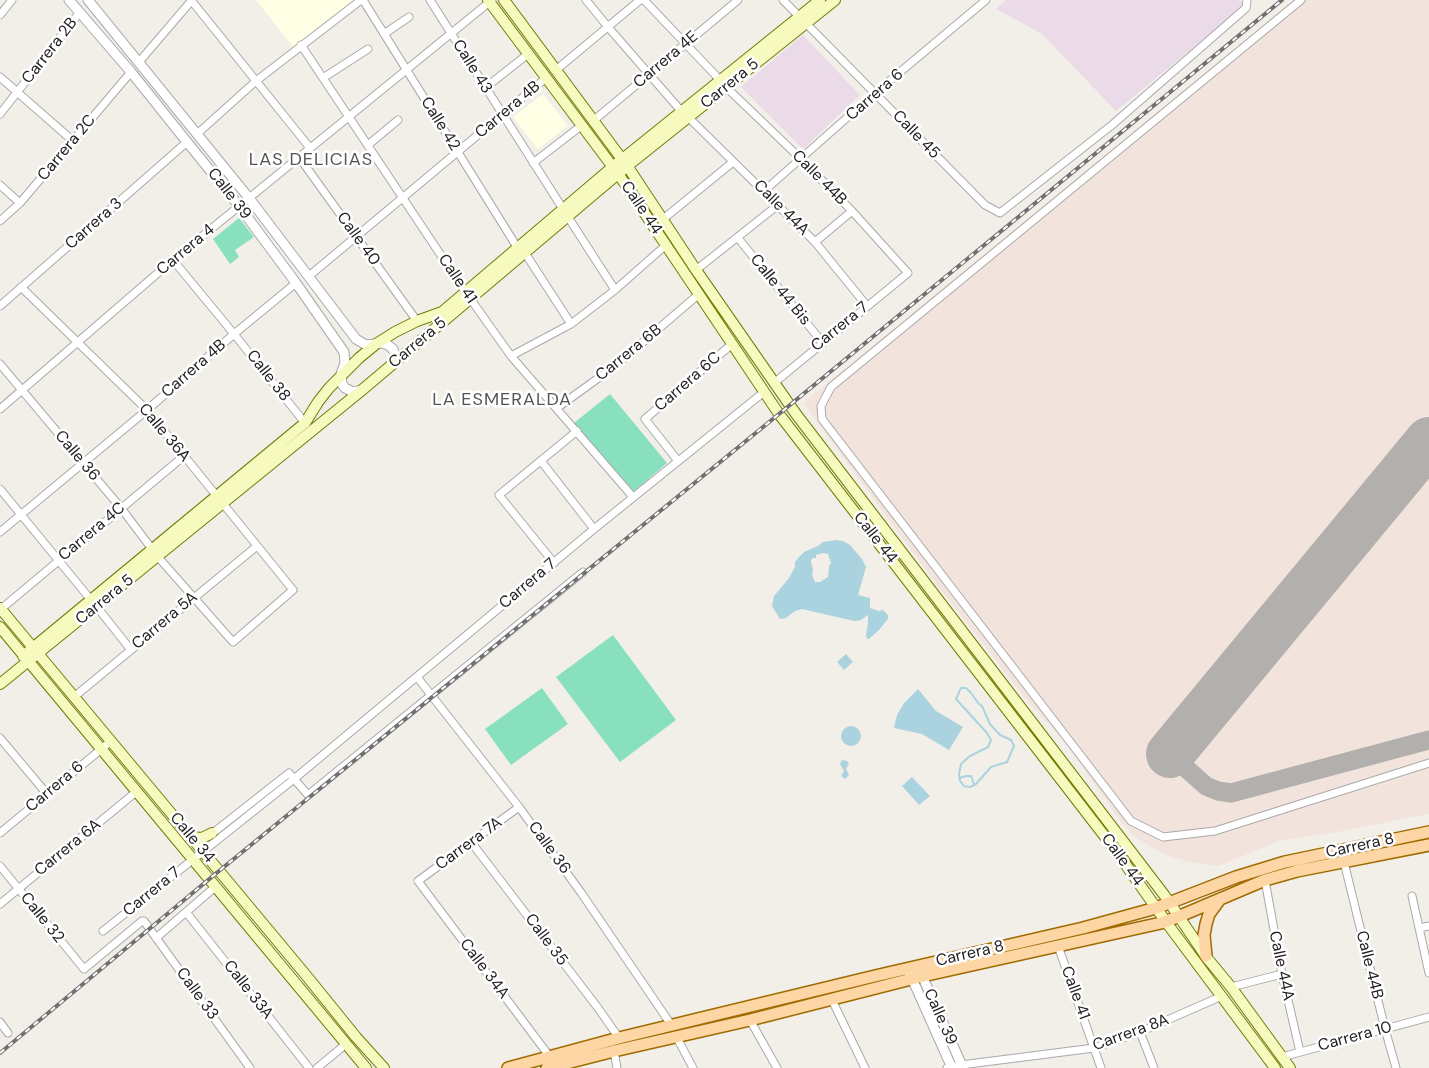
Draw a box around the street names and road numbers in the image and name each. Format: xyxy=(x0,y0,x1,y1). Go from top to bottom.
street label: Carrera 2B xyxy=(18,14,82,88)
street label: Carrera 4E xyxy=(630,27,702,93)
street label: Calle 43 xyxy=(448,37,496,97)
street label: Carrera 5 xyxy=(697,55,763,113)
street label: Carrera 6 xyxy=(842,65,908,125)
street label: Carrera 4B xyxy=(472,77,544,143)
street label: Calle 42 xyxy=(416,94,464,154)
street label: Calle 45 xyxy=(888,107,944,163)
street label: Carrera 2C xyxy=(34,111,100,185)
street label: Calle 44B xyxy=(788,147,850,209)
street label: Calle 39 xyxy=(203,165,255,223)
street label: Calle 44A xyxy=(749,176,813,240)
street label: Calle 44 xyxy=(616,178,666,238)
street label: Carrera 3 xyxy=(62,194,126,254)
street label: Calle 40 xyxy=(332,209,384,269)
street label: Carrera 4 xyxy=(153,220,219,280)
street label: Calle 41 xyxy=(434,251,480,307)
street label: Calle 44 Bis xyxy=(746,251,814,329)
street label: Carrera 7 xyxy=(807,298,873,356)
street label: Carrera 5 xyxy=(385,313,451,373)
street label: Carrera 6B xyxy=(592,321,666,385)
street label: Carrera 4B xyxy=(158,336,230,402)
street label: Calle 38 xyxy=(242,347,294,405)
street label: Carrera 6C xyxy=(651,348,725,416)
street label: Calle 36A xyxy=(134,400,194,466)
street label: Calle 36 xyxy=(50,427,104,485)
street label: Carrera 4C xyxy=(55,499,129,565)
street label: Calle 44 xyxy=(849,508,901,568)
street label: Carrera 7 xyxy=(496,555,560,613)
street label: Carrera 5 xyxy=(72,571,138,629)
street label: Carrera 5A xyxy=(128,588,202,654)
street label: Carrera 6 xyxy=(22,757,88,817)
street label: Calle 34 xyxy=(165,809,219,867)
street label: Carrera 7A xyxy=(432,813,506,875)
street label: Carrera 6A xyxy=(31,815,105,881)
street label: Calle 36 xyxy=(524,818,574,878)
street label: Carrera 8 xyxy=(1324,829,1396,863)
street label: Calle 44 xyxy=(1097,830,1147,890)
street label: Carrera 7 xyxy=(119,863,185,921)
street label: Calle 32 xyxy=(16,889,68,947)
street label: Calle 35 xyxy=(520,910,572,970)
street label: Calle 44A xyxy=(1264,929,1298,1003)
street label: Calle 44B xyxy=(1351,929,1387,1001)
street label: Calle 34A xyxy=(455,935,513,1003)
street label: Carrera 8 xyxy=(934,937,1006,971)
street label: Calle 33A xyxy=(219,957,277,1023)
street label: Calle 33 xyxy=(172,964,222,1024)
street label: Calle 41 xyxy=(1057,964,1093,1022)
street label: Calle 39 xyxy=(919,986,961,1048)
street label: Carrera 8A xyxy=(1090,1010,1172,1056)
street label: Carrera 10 xyxy=(1316,1018,1394,1056)

